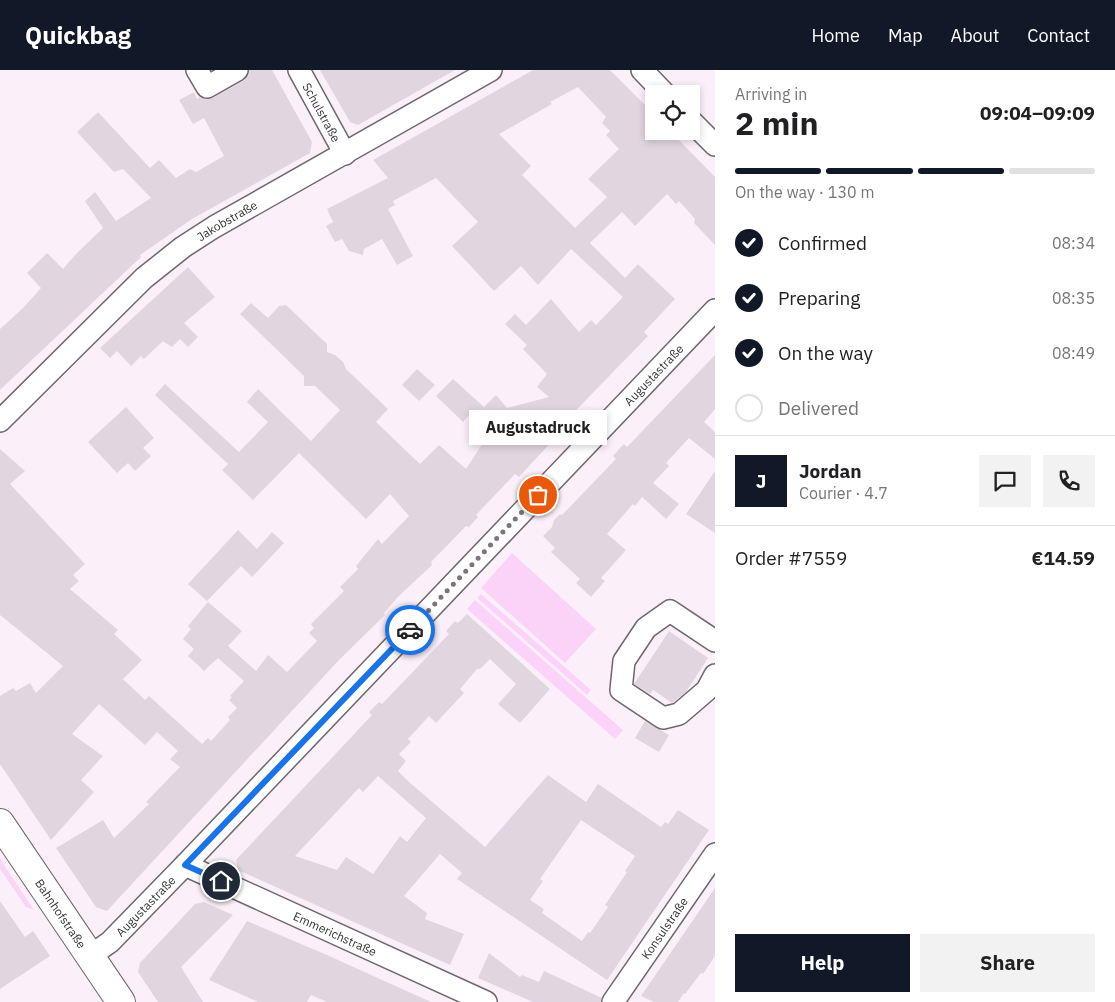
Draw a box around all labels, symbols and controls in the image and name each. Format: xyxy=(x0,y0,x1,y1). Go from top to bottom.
text: Quickbag xyxy=(25,19,131,51)
text: Home xyxy=(812,24,860,47)
text: Map xyxy=(888,24,923,47)
text: About xyxy=(951,24,999,47)
text: Contact xyxy=(1027,24,1090,47)
street label: Schulstraße xyxy=(300,80,344,145)
text: Arriving in xyxy=(735,84,807,104)
map controls xyxy=(645,85,700,140)
button: locate xyxy=(645,85,700,140)
text: 09:04–09:09 xyxy=(980,101,1095,125)
text: 2 min xyxy=(735,102,819,144)
text: On the way · 130 m xyxy=(735,182,874,202)
street label: Jakobstraße xyxy=(194,197,260,244)
icon: check xyxy=(735,229,763,257)
text: Confirmed xyxy=(778,231,867,255)
text: 08:34 xyxy=(1052,233,1095,253)
icon: check xyxy=(735,284,763,312)
text: Preparing xyxy=(778,286,860,310)
text: 08:35 xyxy=(1052,288,1095,308)
icon: check xyxy=(735,339,763,367)
street label: Augustastraße xyxy=(621,341,686,408)
text: On the way xyxy=(778,341,873,365)
text: 08:49 xyxy=(1052,343,1095,363)
text: Delivered xyxy=(778,396,859,420)
callout: Augustadruck xyxy=(469,410,607,445)
text: Augustadruck xyxy=(485,417,591,437)
button: chat xyxy=(979,455,1031,507)
button: phone xyxy=(1043,455,1095,507)
text: Jordan xyxy=(799,459,862,483)
text: J xyxy=(756,469,766,493)
pin xyxy=(517,474,559,516)
icon: bag xyxy=(524,481,552,509)
text: Courier · 4.7 xyxy=(799,483,888,503)
text: Order #7559 xyxy=(735,546,847,570)
text: €14.59 xyxy=(1032,546,1095,570)
courier xyxy=(385,605,435,655)
icon: car xyxy=(396,616,424,644)
pin xyxy=(200,860,242,902)
icon: home xyxy=(207,867,235,895)
street label: Augustastraße xyxy=(112,872,179,939)
street label: Bahnhofstraße xyxy=(32,876,90,951)
street label: Konsulstraße xyxy=(638,894,691,962)
street label: Emmerichstraße xyxy=(291,908,380,959)
button: Help xyxy=(735,934,910,992)
button: Share xyxy=(920,934,1095,992)

